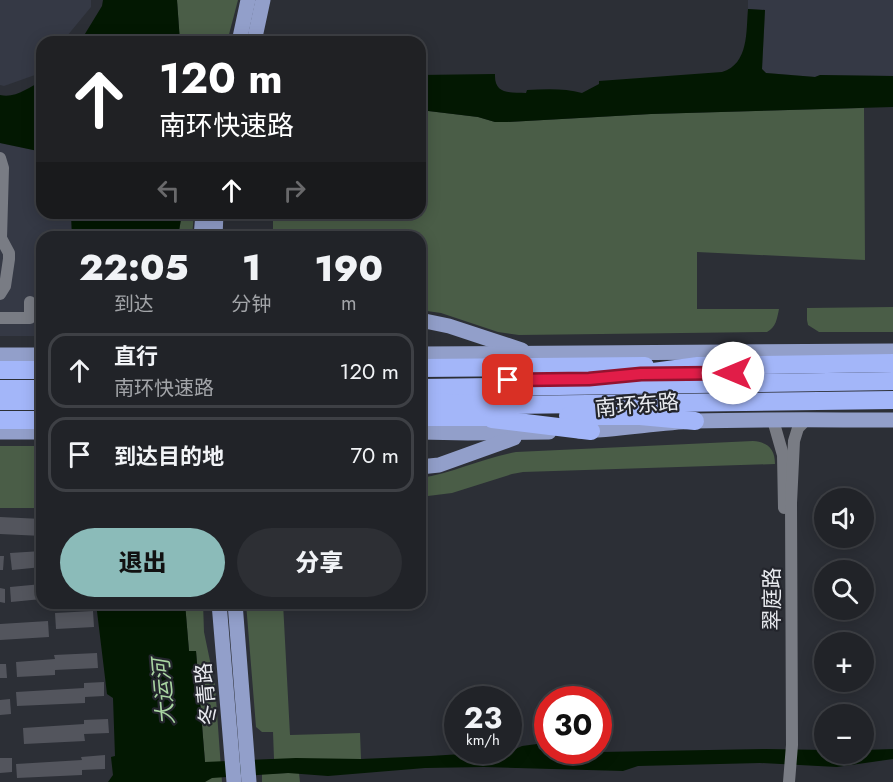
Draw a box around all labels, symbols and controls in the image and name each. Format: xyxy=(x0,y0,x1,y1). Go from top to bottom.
text: 120 m xyxy=(159,48,283,109)
icon: ahead xyxy=(60,60,138,138)
text: 南环快速路 xyxy=(159,106,294,145)
icon: left xyxy=(152,174,185,207)
icon: ahead xyxy=(215,174,248,207)
icon: right xyxy=(278,174,311,207)
text: 22:05 xyxy=(79,241,189,293)
text: 1 xyxy=(242,241,261,293)
text: 190 xyxy=(314,242,383,294)
text: m xyxy=(341,289,357,318)
text: 到达 xyxy=(114,290,154,319)
text: 分钟 xyxy=(231,290,271,319)
text: 直行 xyxy=(114,340,158,372)
position arrow xyxy=(701,341,765,405)
icon: ahead xyxy=(63,354,96,387)
pin xyxy=(482,354,533,405)
text: 120 m xyxy=(340,355,399,387)
icon: arrive xyxy=(491,363,524,396)
text: 南环快速路 xyxy=(114,374,214,403)
street label: 南环东路 xyxy=(594,386,680,424)
icon: arrive xyxy=(63,438,96,471)
text: 70 m xyxy=(350,439,399,471)
text: 到达目的地 xyxy=(114,440,224,472)
map controls xyxy=(814,488,874,764)
button: sound xyxy=(814,488,874,548)
button: 退出 xyxy=(60,528,225,597)
button: 分享 xyxy=(237,528,402,597)
button: search xyxy=(814,560,874,620)
street label: 翠庭路 xyxy=(757,568,787,631)
button: + xyxy=(814,632,874,692)
water label: 大运河 xyxy=(144,654,182,726)
street label: 冬青路 xyxy=(188,661,224,727)
speed limit sign: 30 xyxy=(534,686,612,764)
text: 23 xyxy=(464,696,502,739)
button: − xyxy=(814,704,874,764)
text: km/h xyxy=(466,729,500,751)

